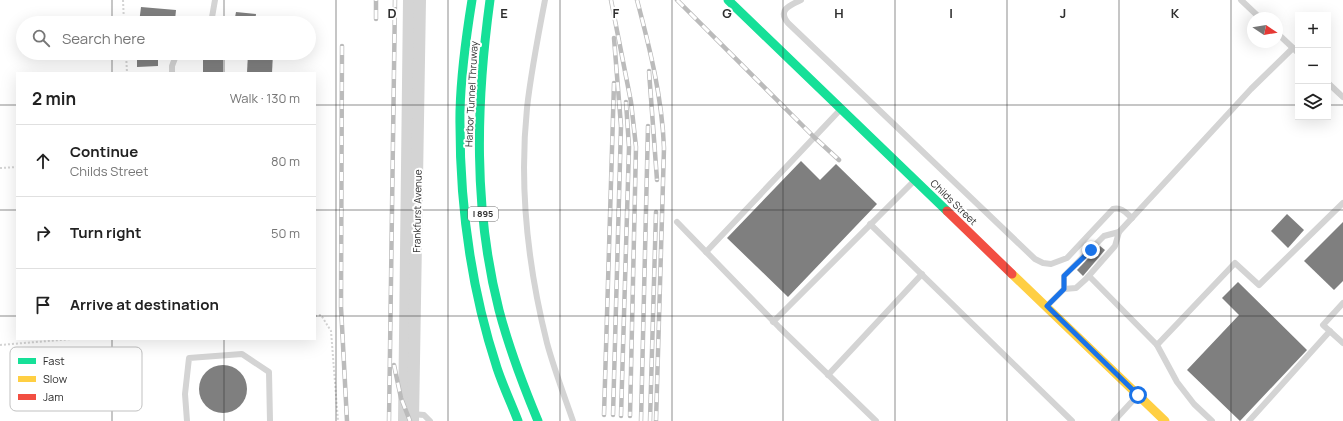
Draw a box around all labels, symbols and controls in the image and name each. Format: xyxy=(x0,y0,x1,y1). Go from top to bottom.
text: D xyxy=(387,4,397,22)
text: E xyxy=(500,4,508,22)
text: F xyxy=(613,4,620,22)
text: G xyxy=(722,4,732,22)
text: H xyxy=(834,4,844,22)
text: I xyxy=(949,4,953,22)
text: J xyxy=(1060,4,1066,22)
text: K xyxy=(1171,4,1180,22)
north arrow xyxy=(1247,12,1283,48)
map controls xyxy=(1295,12,1331,120)
button: + xyxy=(1295,12,1331,48)
search box xyxy=(16,16,316,60)
icon: search xyxy=(30,27,52,49)
text: Search here xyxy=(62,28,145,49)
street label: Harbor Tunnel Thruway xyxy=(461,40,481,147)
button: − xyxy=(1295,48,1331,84)
button: layers xyxy=(1295,84,1331,120)
text: 2 min xyxy=(32,87,76,110)
text: Walk · 130 m xyxy=(230,89,300,107)
text: Continue xyxy=(70,141,138,162)
icon: ahead xyxy=(32,150,54,172)
text: 80 m xyxy=(271,152,300,170)
text: Childs Street xyxy=(70,162,148,180)
street label: Frankfurst Avenue xyxy=(409,169,425,253)
street label: Childs Street xyxy=(927,176,981,228)
road number: I 895 xyxy=(468,207,498,221)
icon: right xyxy=(32,222,54,244)
text: Turn right xyxy=(70,222,141,243)
text: 50 m xyxy=(271,224,300,242)
route end xyxy=(1082,241,1100,259)
icon: arrive xyxy=(32,294,54,316)
text: Arrive at destination xyxy=(70,294,219,315)
legend xyxy=(10,347,142,411)
text: Fast xyxy=(43,353,65,368)
text: Slow xyxy=(43,371,68,386)
route start xyxy=(1129,386,1147,404)
text: Jam xyxy=(43,389,64,404)

